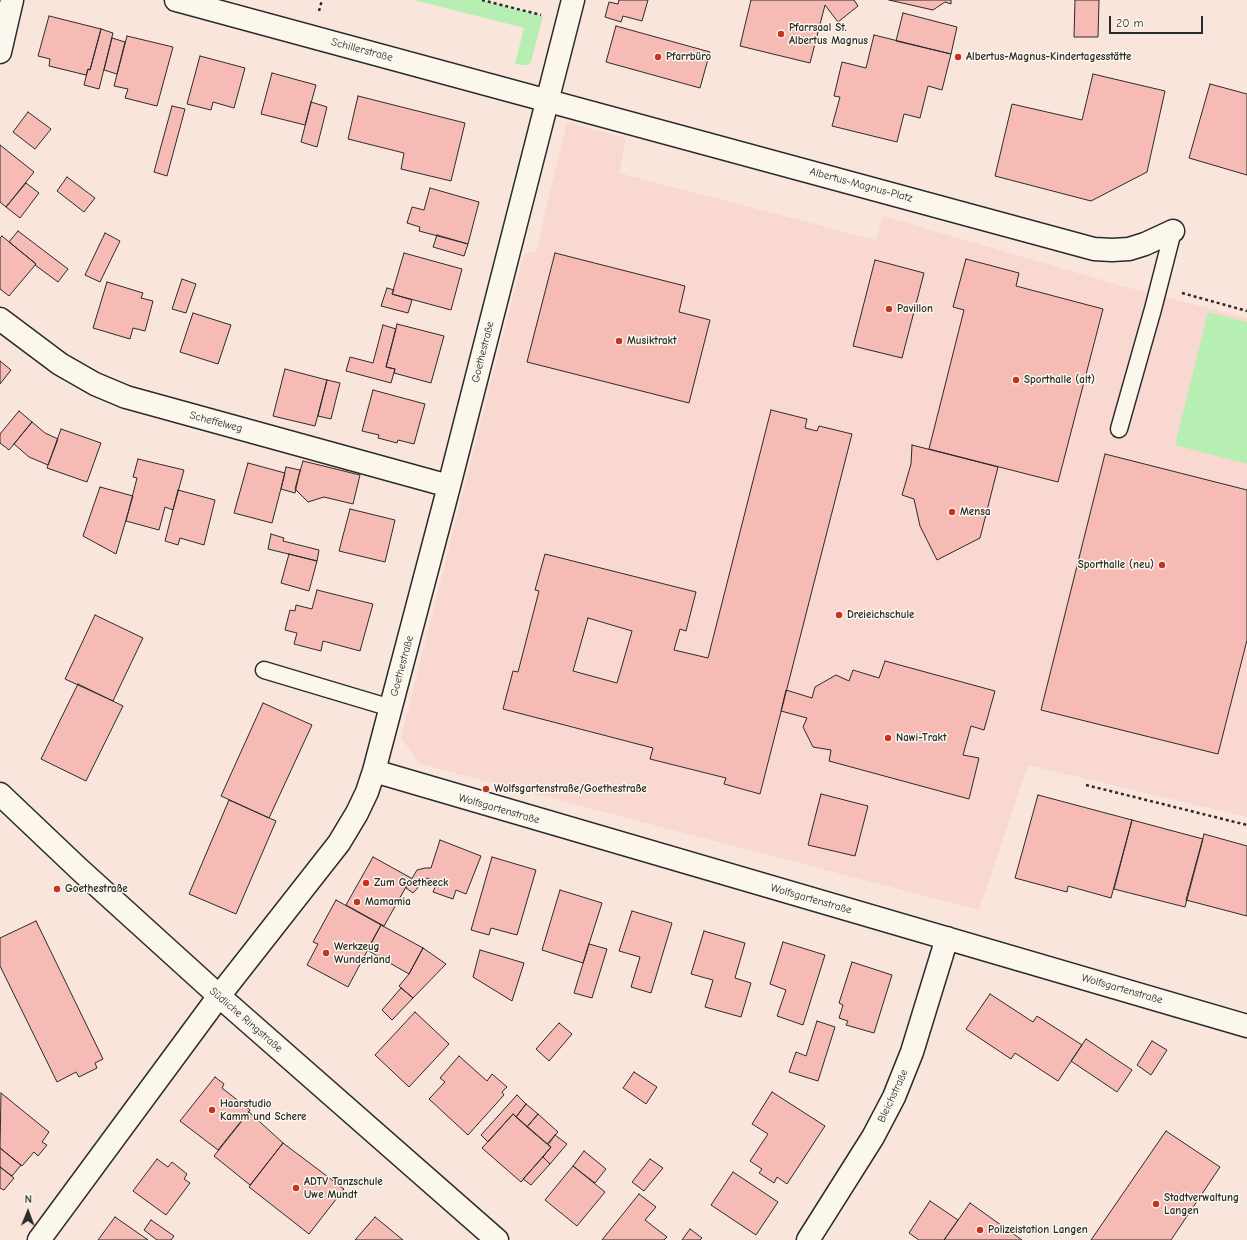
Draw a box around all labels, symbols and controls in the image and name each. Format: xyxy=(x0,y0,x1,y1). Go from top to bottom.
scale bar xyxy=(1111,8,1205,34)
text: 20 m xyxy=(1116,16,1144,30)
place label: Pfarrsaal St. Albertus Magnus xyxy=(789,21,868,47)
marker: Pfarrsaal St. Albertus Magnus xyxy=(776,29,786,39)
street label: Schillerstraße xyxy=(330,35,394,65)
place label: Pfarrbüro xyxy=(666,50,711,64)
place label: Albertus-Magnus-Kindertagesstätte xyxy=(966,50,1131,64)
marker: Pfarrbüro xyxy=(653,52,663,62)
marker: Albertus-Magnus-Kindertagesstätte xyxy=(953,52,963,62)
street label: Albertus-Magnus-Platz xyxy=(808,165,914,205)
place label: Pavillon xyxy=(897,302,933,316)
marker: Pavillon xyxy=(884,304,894,314)
street label: Goethestraße xyxy=(469,320,497,384)
place label: Musiktrakt xyxy=(627,334,677,348)
marker: Musiktrakt xyxy=(614,336,624,346)
place label: Sporthalle (alt) xyxy=(1024,373,1095,387)
marker: Sporthalle (alt) xyxy=(1011,375,1021,385)
street label: Scheffelweg xyxy=(188,409,244,435)
place label: Mensa xyxy=(960,505,991,519)
marker: Mensa xyxy=(947,507,957,517)
place label: Sporthalle (neu) xyxy=(1078,558,1154,572)
marker: Sporthalle (neu) xyxy=(1157,560,1167,570)
place label: Dreieichschule xyxy=(847,608,914,622)
marker: Dreieichschule xyxy=(834,610,844,620)
street label: Goethestraße xyxy=(388,634,416,698)
place label: Nawi-Trakt xyxy=(896,731,947,745)
marker: Nawi-Trakt xyxy=(883,733,893,743)
place label: Wolfsgartenstraße/Goethestraße xyxy=(494,782,647,796)
marker: Wolfsgartenstraße/Goethestraße xyxy=(481,784,491,794)
street label: Wolfsgartenstraße xyxy=(457,791,541,827)
place label: Zum Goetheeck xyxy=(374,876,448,890)
marker: Zum Goetheeck xyxy=(361,878,371,888)
street label: Wolfsgartenstraße xyxy=(769,881,853,917)
place label: Goethestraße xyxy=(65,882,128,896)
marker: Goethestraße xyxy=(52,884,62,894)
place label: Mamamia xyxy=(365,895,411,909)
marker: Mamamia xyxy=(352,897,362,907)
place label: Werkzeug Wunderland xyxy=(334,940,390,966)
marker: Werkzeug Wunderland xyxy=(321,948,331,958)
street label: Wolfsgartenstraße xyxy=(1080,971,1164,1007)
street label: Südliche Ringstraße xyxy=(207,985,285,1055)
street label: Bleichstraße xyxy=(875,1067,911,1125)
place label: Haarstudio Kamm und Schere xyxy=(220,1097,306,1123)
marker: Haarstudio Kamm und Schere xyxy=(207,1105,217,1115)
place label: ADTV Tanzschule Uwe Mundt xyxy=(304,1175,383,1201)
marker: ADTV Tanzschule Uwe Mundt xyxy=(291,1183,301,1193)
place label: Stadtverwaltung Langen xyxy=(1164,1191,1239,1217)
north arrow xyxy=(8,1192,48,1232)
text: N xyxy=(25,1193,32,1206)
marker: Stadtverwaltung Langen xyxy=(1151,1199,1161,1209)
place label: Polizeistation Langen xyxy=(988,1223,1088,1237)
marker: Polizeistation Langen xyxy=(975,1225,985,1235)

